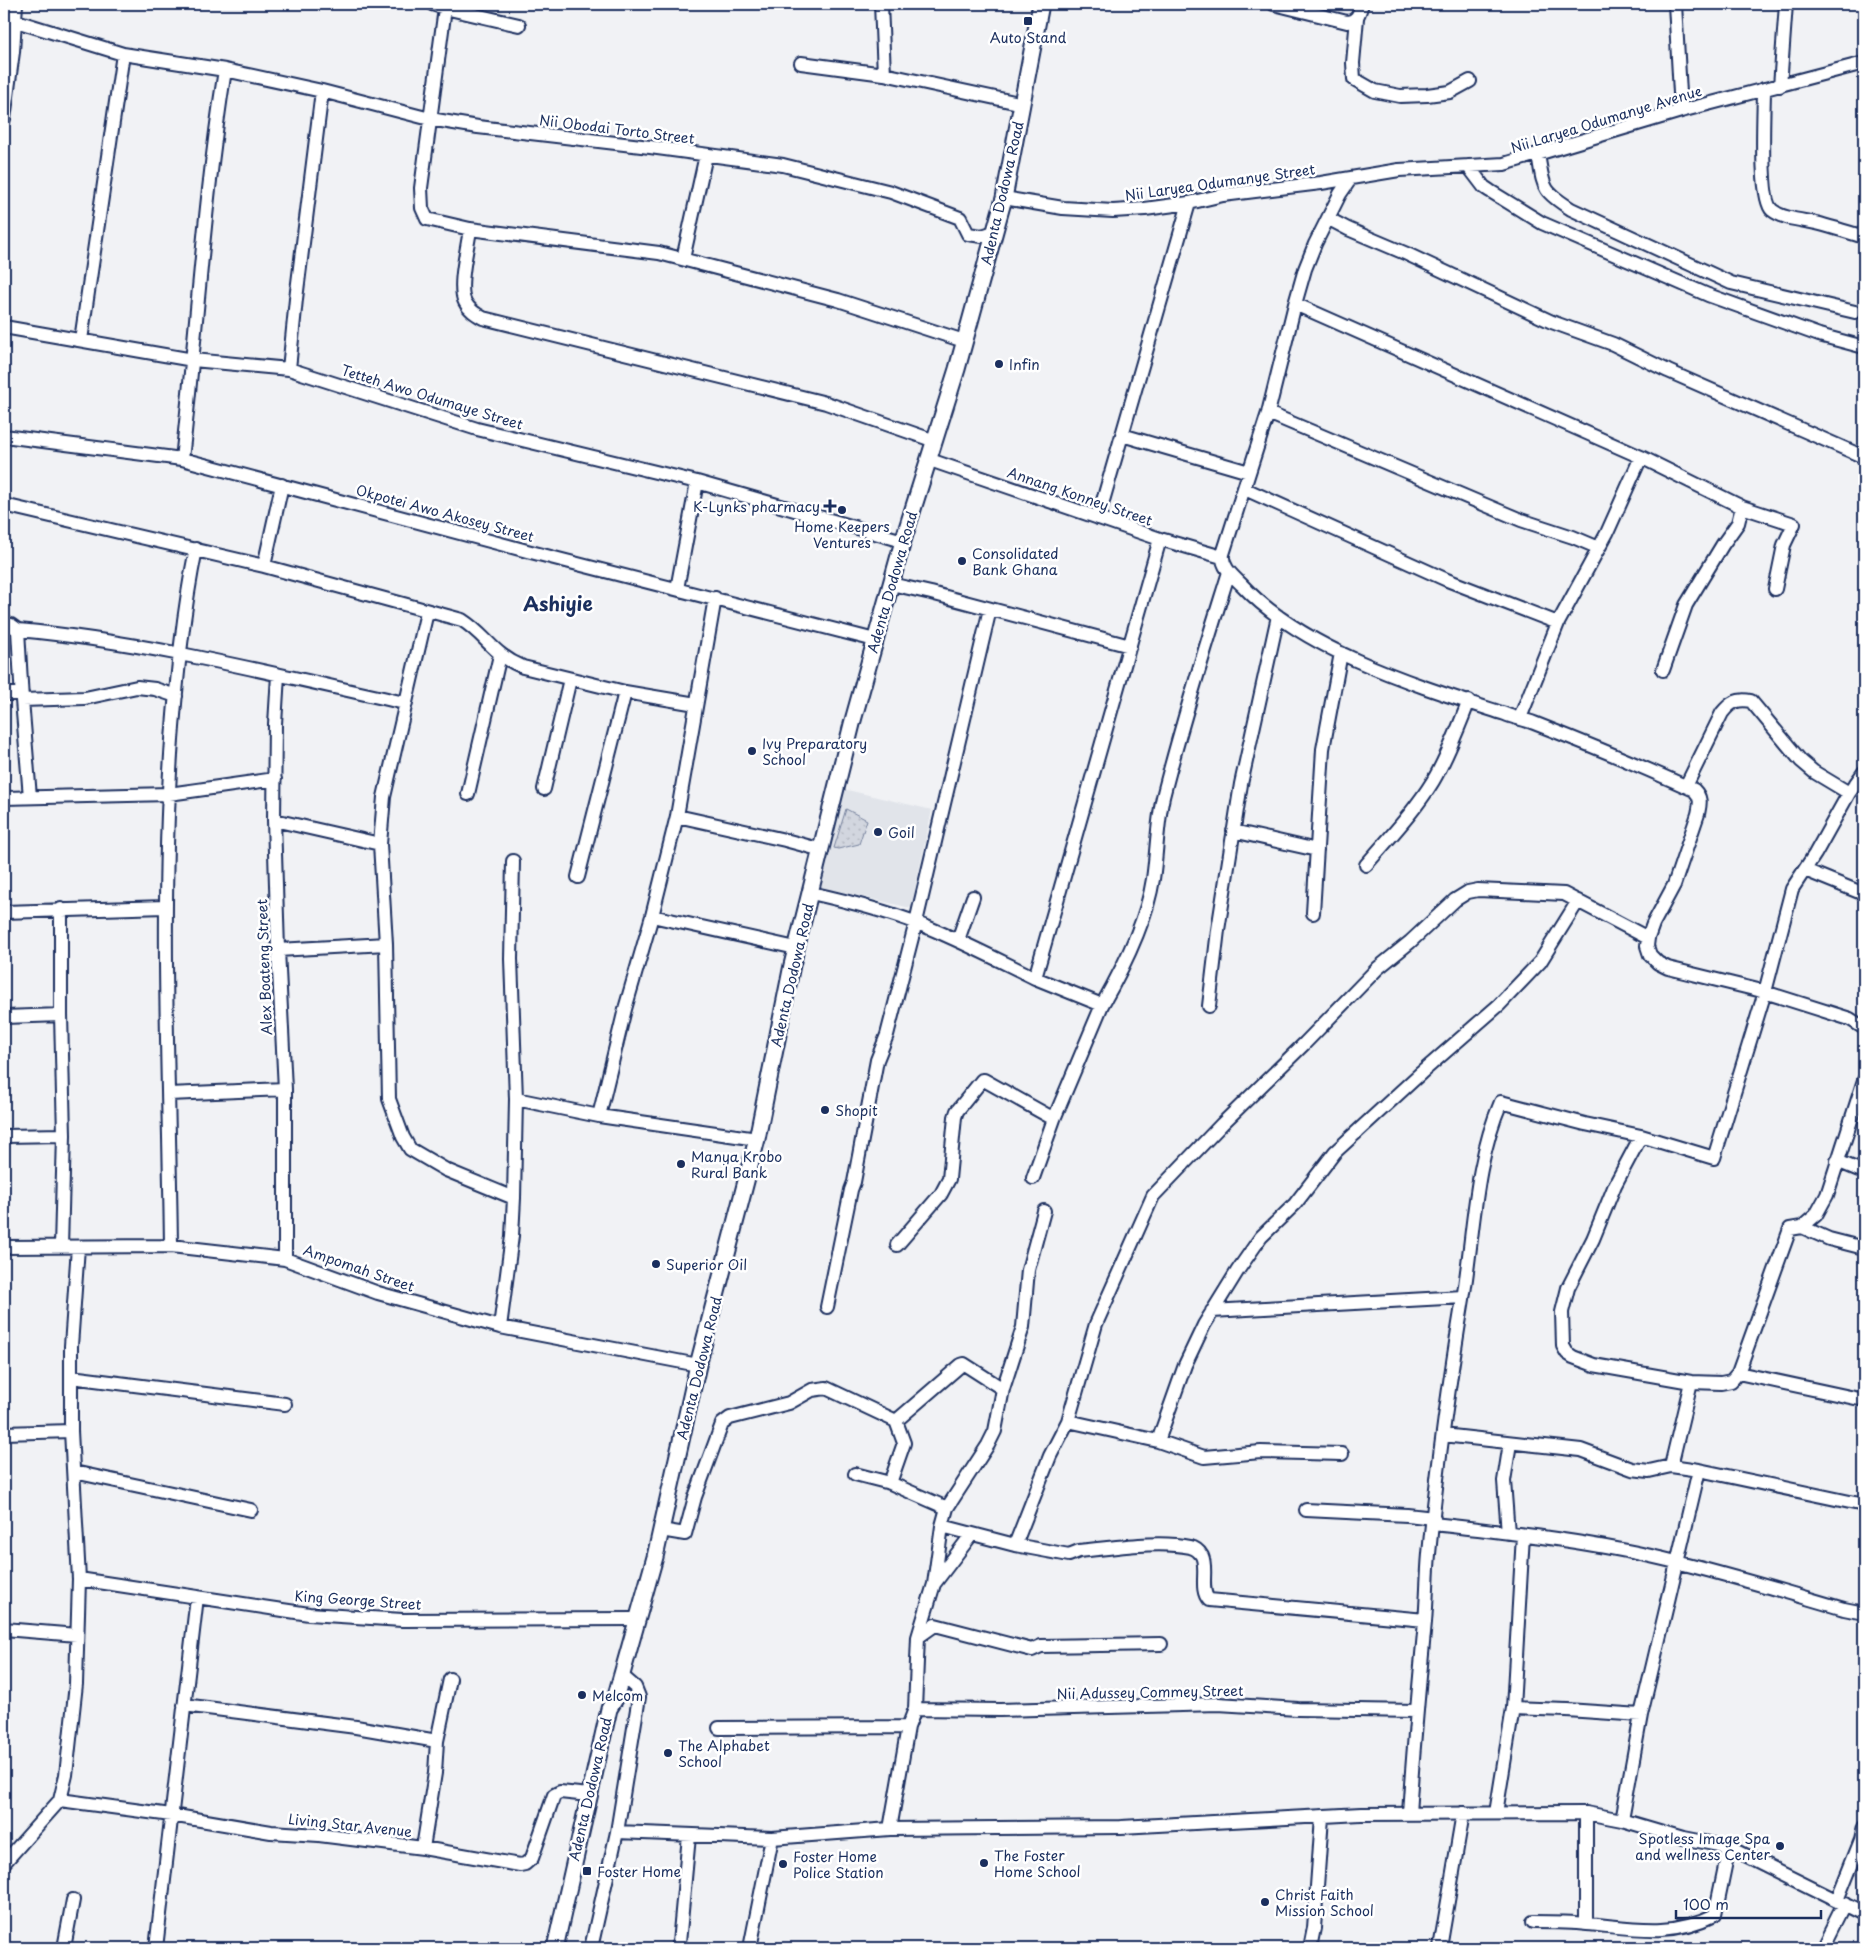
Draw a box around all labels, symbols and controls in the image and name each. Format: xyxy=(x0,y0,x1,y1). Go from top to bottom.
marker: Auto Stand xyxy=(1022,15,1034,27)
place label: Auto Stand xyxy=(990,27,1067,48)
street label: Nii Laryea Odumanye Avenue xyxy=(1508,80,1704,158)
street label: Nii Obodai Torto Street xyxy=(538,109,696,149)
street label: Adenta Dodowa Road xyxy=(975,119,1029,267)
street label: Nii Laryea Odumanye Street xyxy=(1124,158,1317,206)
place label: Infin xyxy=(1009,354,1040,375)
marker: Infin xyxy=(993,358,1005,370)
street label: Tetteh Awo Odumaye Street xyxy=(338,359,526,435)
street label: Annang Konney Street xyxy=(1005,461,1156,531)
street label: Okpotei Awo Akosey Street xyxy=(354,479,536,547)
place label: K-Lynks pharmacy xyxy=(693,496,820,517)
marker: K-Lynks pharmacy xyxy=(824,500,836,512)
marker: Home Keepers Ventures xyxy=(836,504,848,516)
street label: Adenta Dodowa Road xyxy=(862,509,922,655)
place label: Home Keepers Ventures xyxy=(794,516,890,553)
place label: Consolidated Bank Ghana xyxy=(972,543,1059,580)
marker: Consolidated Bank Ghana xyxy=(956,555,968,567)
district label: Ashiyie xyxy=(523,589,593,617)
place label: Ivy Preparatory School xyxy=(762,733,867,770)
marker: Ivy Preparatory School xyxy=(746,745,758,757)
place label: Goil xyxy=(888,822,915,843)
marker: Goil xyxy=(872,826,884,838)
street label: Alex Boateng Street xyxy=(251,898,277,1036)
street label: Adenta Dodowa Road xyxy=(765,901,819,1049)
place label: Shopit xyxy=(835,1100,878,1121)
marker: Shopit xyxy=(819,1104,831,1116)
place label: Manya Krobo Rural Bank xyxy=(691,1146,782,1183)
marker: Manya Krobo Rural Bank xyxy=(675,1158,687,1170)
street label: Ampomah Street xyxy=(301,1239,418,1297)
place label: Superior Oil xyxy=(666,1254,747,1275)
marker: Superior Oil xyxy=(650,1258,662,1270)
street label: Adenta Dodowa Road xyxy=(671,1294,727,1442)
street label: King George Street xyxy=(294,1585,422,1615)
street label: Nii Adussey Commey Street xyxy=(1057,1680,1243,1704)
place label: Melcom xyxy=(592,1685,643,1706)
marker: Melcom xyxy=(576,1689,588,1701)
street label: Adenta Dodowa Road xyxy=(563,1715,617,1863)
place label: The Alphabet School xyxy=(678,1735,770,1772)
marker: The Alphabet School xyxy=(662,1747,674,1759)
street label: Living Star Avenue xyxy=(287,1808,413,1842)
place label: Spotless Image Spa and wellness Center xyxy=(1635,1828,1770,1865)
marker: Spotless Image Spa and wellness Center xyxy=(1774,1840,1786,1852)
place label: The Foster Home School xyxy=(994,1845,1081,1882)
place label: Foster Home Police Station xyxy=(793,1846,884,1883)
marker: The Foster Home School xyxy=(978,1857,990,1869)
marker: Foster Home Police Station xyxy=(777,1858,789,1870)
place label: Foster Home xyxy=(597,1861,681,1882)
marker: Foster Home xyxy=(581,1865,593,1877)
place label: Christ Faith Mission School xyxy=(1275,1884,1374,1921)
scale bar xyxy=(1676,1887,1820,1919)
text: 100 m xyxy=(1683,1892,1729,1915)
marker: Christ Faith Mission School xyxy=(1259,1896,1271,1908)

